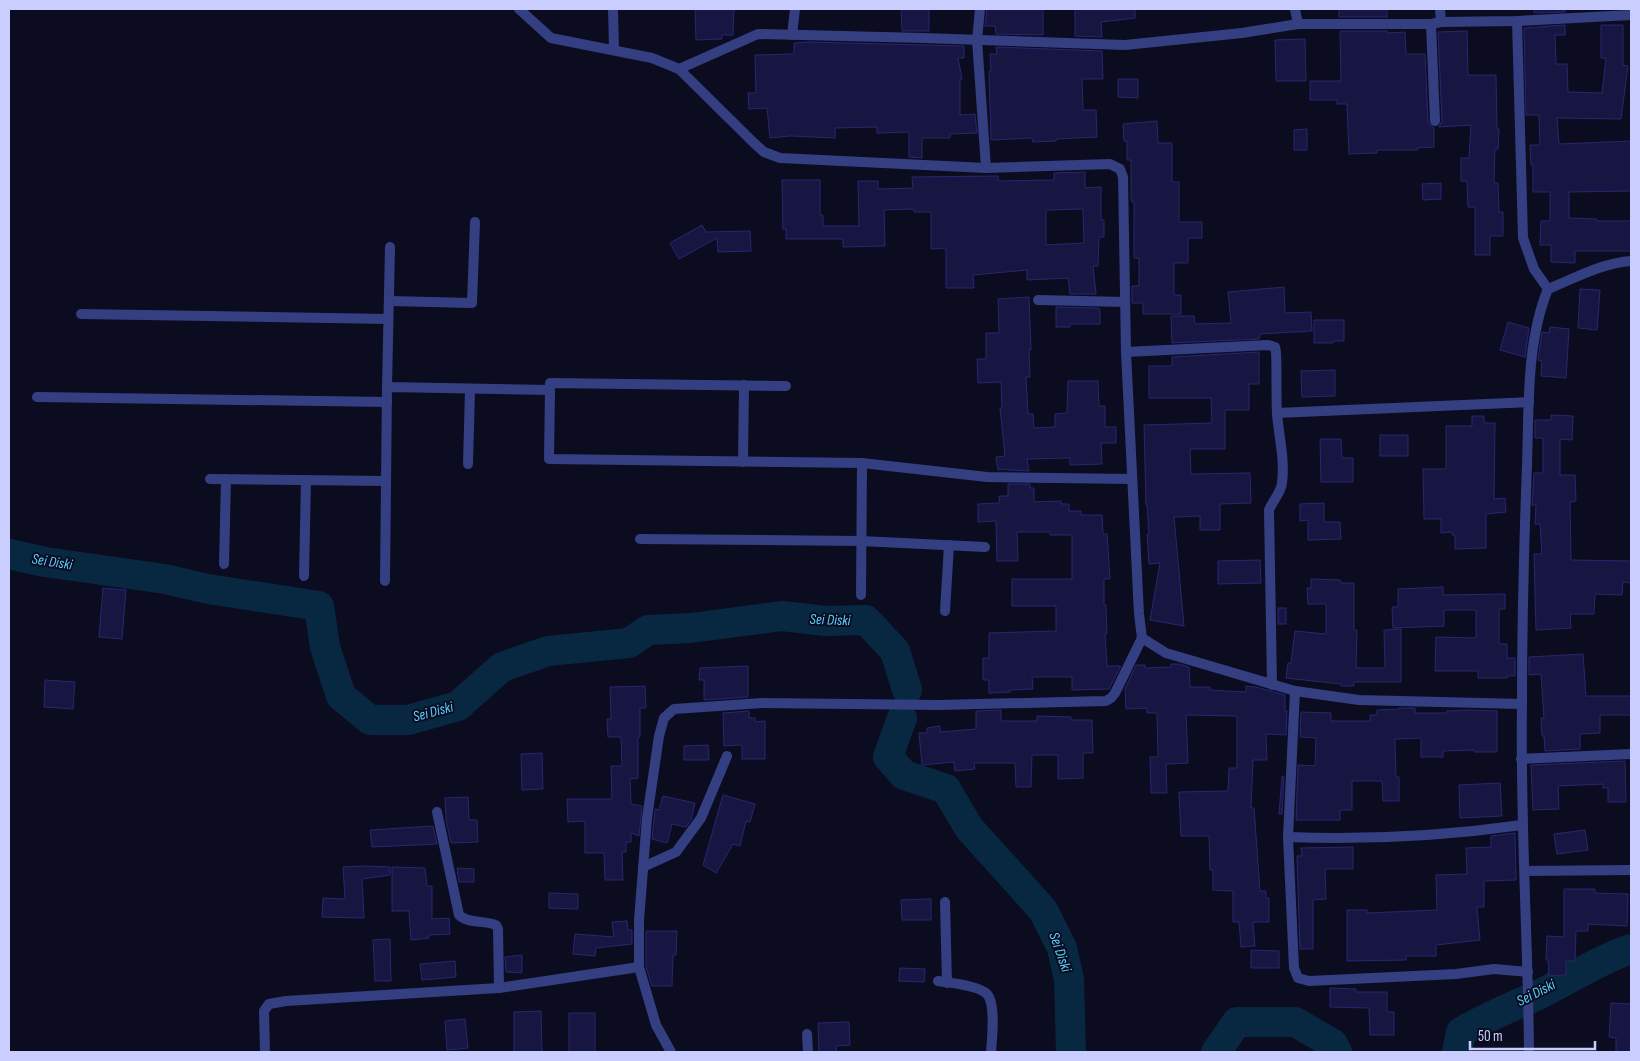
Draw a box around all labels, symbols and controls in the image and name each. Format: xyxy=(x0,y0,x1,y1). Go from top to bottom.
water label: Sei Diski xyxy=(30,549,75,575)
water label: Sei Diski xyxy=(809,610,852,630)
water label: Sei Diski xyxy=(411,697,456,726)
water label: Sei Diski xyxy=(1044,930,1076,976)
water label: Sei Diski xyxy=(1514,975,1560,1011)
scale bar xyxy=(1470,1018,1595,1050)
text: 50 m xyxy=(1478,1027,1503,1046)

